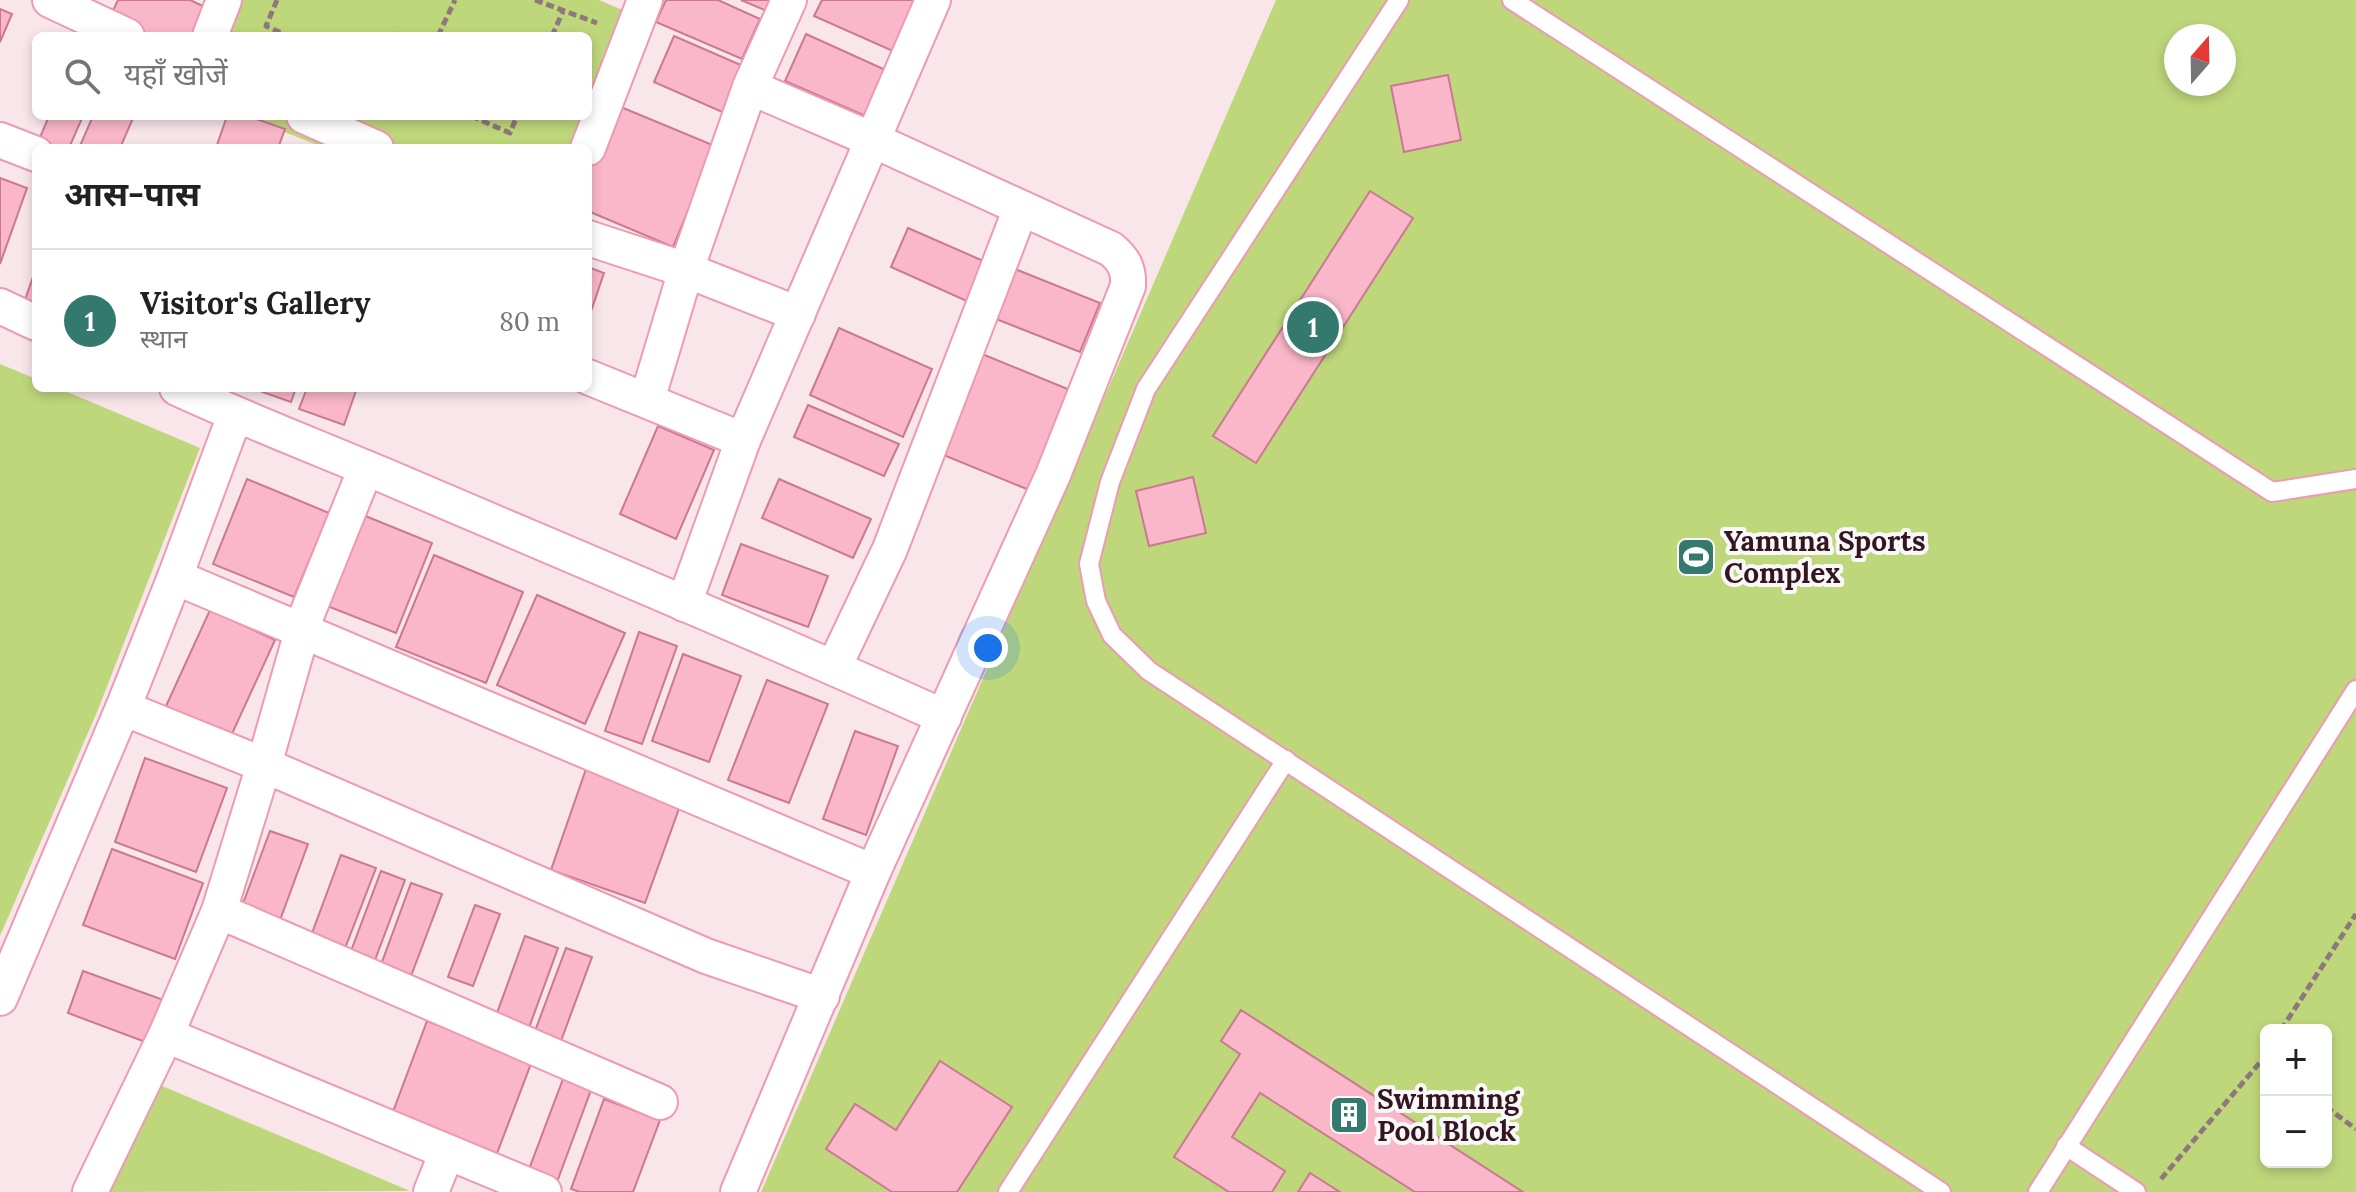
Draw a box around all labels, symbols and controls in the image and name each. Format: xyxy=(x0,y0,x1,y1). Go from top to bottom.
north arrow xyxy=(2164,24,2236,96)
search box xyxy=(32,32,592,120)
icon: search xyxy=(60,54,104,98)
text: यहाँ खोजें xyxy=(124,55,228,93)
text: आस-पास xyxy=(64,172,200,215)
text: Visitor's Gallery xyxy=(140,284,371,322)
pin: 1 xyxy=(1287,297,1339,357)
text: 1 xyxy=(85,305,95,338)
text: 80 m xyxy=(499,305,560,338)
text: स्थान xyxy=(140,322,187,355)
place label: Yamuna Sports Complex xyxy=(1724,523,1926,591)
sports icon: Yamuna Sports Complex xyxy=(1675,536,1717,578)
your location xyxy=(968,628,1008,668)
map controls xyxy=(2260,1024,2332,1168)
button: + xyxy=(2260,1024,2332,1096)
place label: Swimming Pool Block xyxy=(1377,1081,1521,1149)
building icon: Swimming Pool Block xyxy=(1328,1094,1370,1136)
button: − xyxy=(2260,1096,2332,1168)

